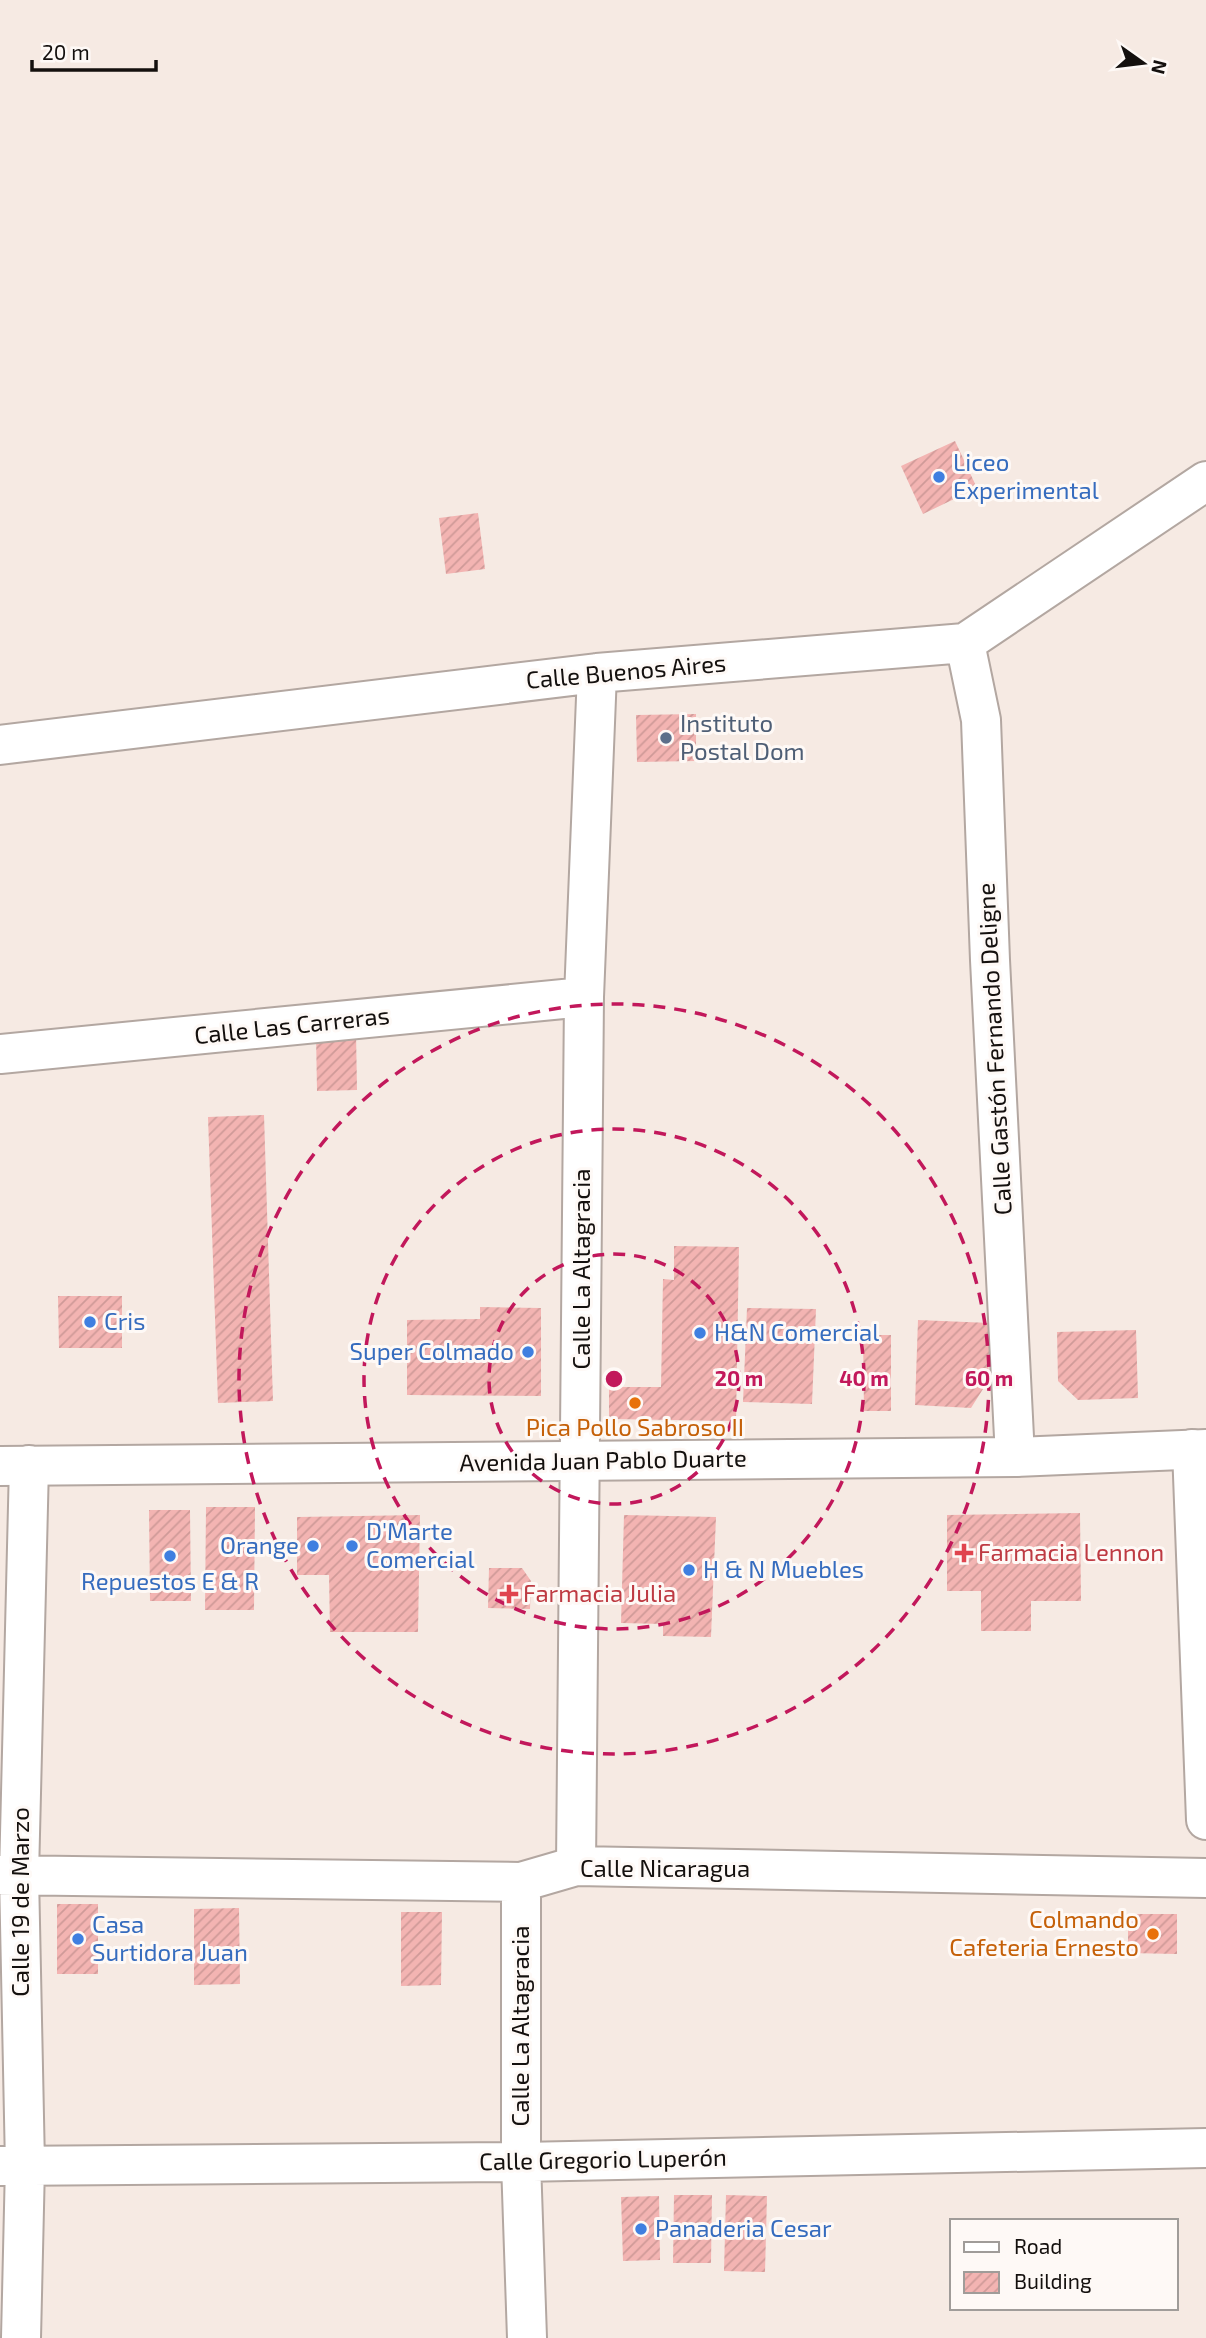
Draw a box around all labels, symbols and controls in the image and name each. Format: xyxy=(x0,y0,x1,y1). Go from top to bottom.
scale bar xyxy=(32,28,156,72)
north arrow xyxy=(1108,28,1178,98)
text: 20 m xyxy=(42,39,90,64)
text: N xyxy=(1147,58,1173,77)
place label: Liceo Experimental xyxy=(953,447,1099,504)
marker: Liceo Experimental xyxy=(931,469,947,485)
street label: Calle Buenos Aires xyxy=(525,647,727,694)
place label: Instituto Postal Dom xyxy=(680,708,805,765)
marker: Instituto Postal Dom xyxy=(658,730,674,746)
street label: Calle Gastón Fernando Deligne xyxy=(970,882,1017,1216)
street label: Calle Las Carreras xyxy=(193,1000,391,1049)
street label: Calle La Altagracia xyxy=(566,1169,595,1369)
place label: Cris xyxy=(104,1306,145,1335)
marker: Cris xyxy=(82,1314,98,1330)
place label: H&N Comercial xyxy=(714,1317,879,1346)
marker: H&N Comercial xyxy=(692,1325,708,1341)
place label: Super Colmado xyxy=(350,1336,514,1365)
marker: Super Colmado xyxy=(520,1344,536,1360)
text: 20 m xyxy=(715,1365,763,1390)
text: 40 m xyxy=(839,1365,889,1390)
text: 60 m xyxy=(965,1365,1013,1390)
centre of rings xyxy=(602,1367,626,1391)
marker: Pica Pollo Sabroso II xyxy=(627,1395,643,1411)
place label: Pica Pollo Sabroso II xyxy=(526,1412,744,1441)
street label: Avenida Juan Pablo Duarte xyxy=(459,1442,747,1477)
place label: D'Marte Comercial xyxy=(366,1516,475,1573)
place label: Orange xyxy=(220,1530,299,1559)
place label: Farmacia Lennon xyxy=(978,1537,1164,1566)
marker: Orange xyxy=(305,1538,321,1554)
marker: D'Marte Comercial xyxy=(344,1538,360,1554)
marker: Farmacia Lennon xyxy=(956,1545,972,1561)
marker: Repuestos E & R xyxy=(162,1548,178,1564)
place label: H & N Muebles xyxy=(703,1554,864,1583)
marker: H & N Muebles xyxy=(681,1562,697,1578)
place label: Repuestos E & R xyxy=(81,1566,259,1595)
place label: Farmacia Julia xyxy=(523,1578,676,1607)
marker: Farmacia Julia xyxy=(501,1586,517,1602)
street label: Calle 19 de Marzo xyxy=(5,1807,34,1997)
street label: Calle Nicaragua xyxy=(580,1853,750,1882)
place label: Colmando Cafeteria Ernesto xyxy=(949,1904,1139,1961)
place label: Casa Surtidora Juan xyxy=(92,1909,248,1966)
street label: Calle La Altagracia xyxy=(505,1926,534,2126)
marker: Colmando Cafeteria Ernesto xyxy=(1145,1926,1161,1942)
marker: Casa Surtidora Juan xyxy=(70,1931,86,1947)
street label: Calle Gregorio Luperón xyxy=(479,2142,727,2175)
place label: Panaderia Cesar xyxy=(655,2213,832,2242)
legend xyxy=(950,2219,1178,2310)
marker: Panaderia Cesar xyxy=(633,2221,649,2237)
text: Road xyxy=(1014,2233,1062,2258)
text: Building xyxy=(1014,2268,1092,2293)

